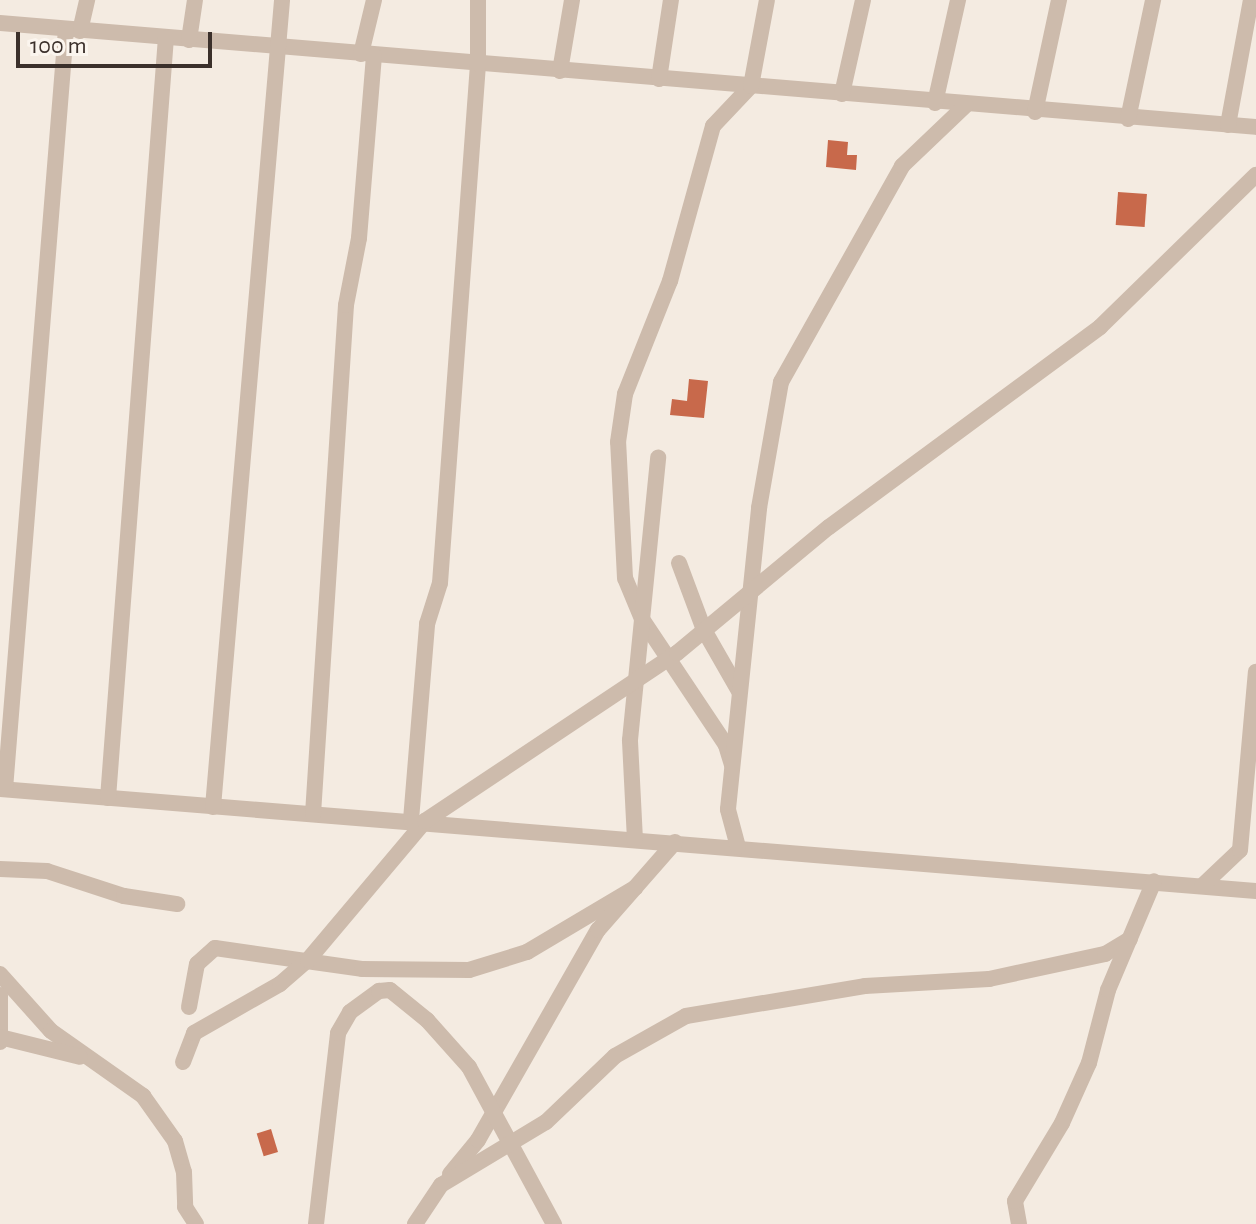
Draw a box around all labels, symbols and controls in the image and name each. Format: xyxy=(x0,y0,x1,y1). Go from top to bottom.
scale bar xyxy=(20,16,216,66)
text: 100 m xyxy=(30,34,87,58)

